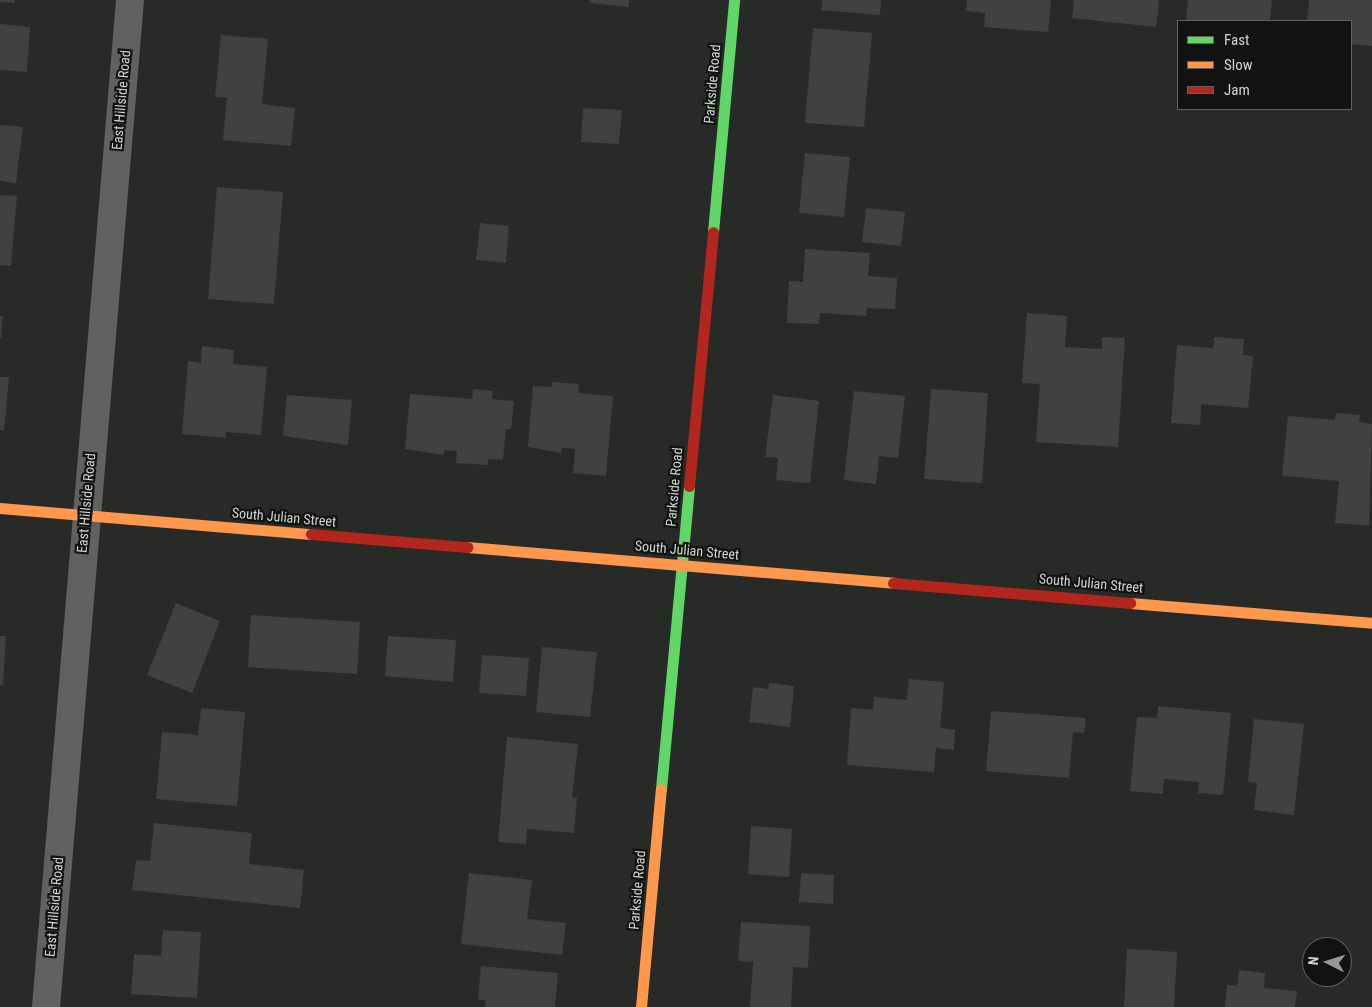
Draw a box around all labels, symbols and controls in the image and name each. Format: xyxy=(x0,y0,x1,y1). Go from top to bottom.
legend xyxy=(1177,20,1352,110)
text: Fast xyxy=(1224,31,1249,49)
street label: Parkside Road xyxy=(700,44,724,124)
street label: East Hillside Road xyxy=(108,49,134,151)
text: Slow xyxy=(1224,56,1253,74)
text: Jam xyxy=(1224,81,1250,99)
street label: Parkside Road xyxy=(662,447,686,527)
street label: East Hillside Road xyxy=(73,452,99,554)
street label: South Julian Street xyxy=(231,504,337,530)
street label: South Julian Street xyxy=(634,537,740,563)
street label: South Julian Street xyxy=(1038,570,1144,596)
street label: Parkside Road xyxy=(625,850,649,930)
street label: East Hillside Road xyxy=(41,856,67,958)
north arrow xyxy=(1302,937,1352,987)
text: N xyxy=(1305,956,1321,966)

